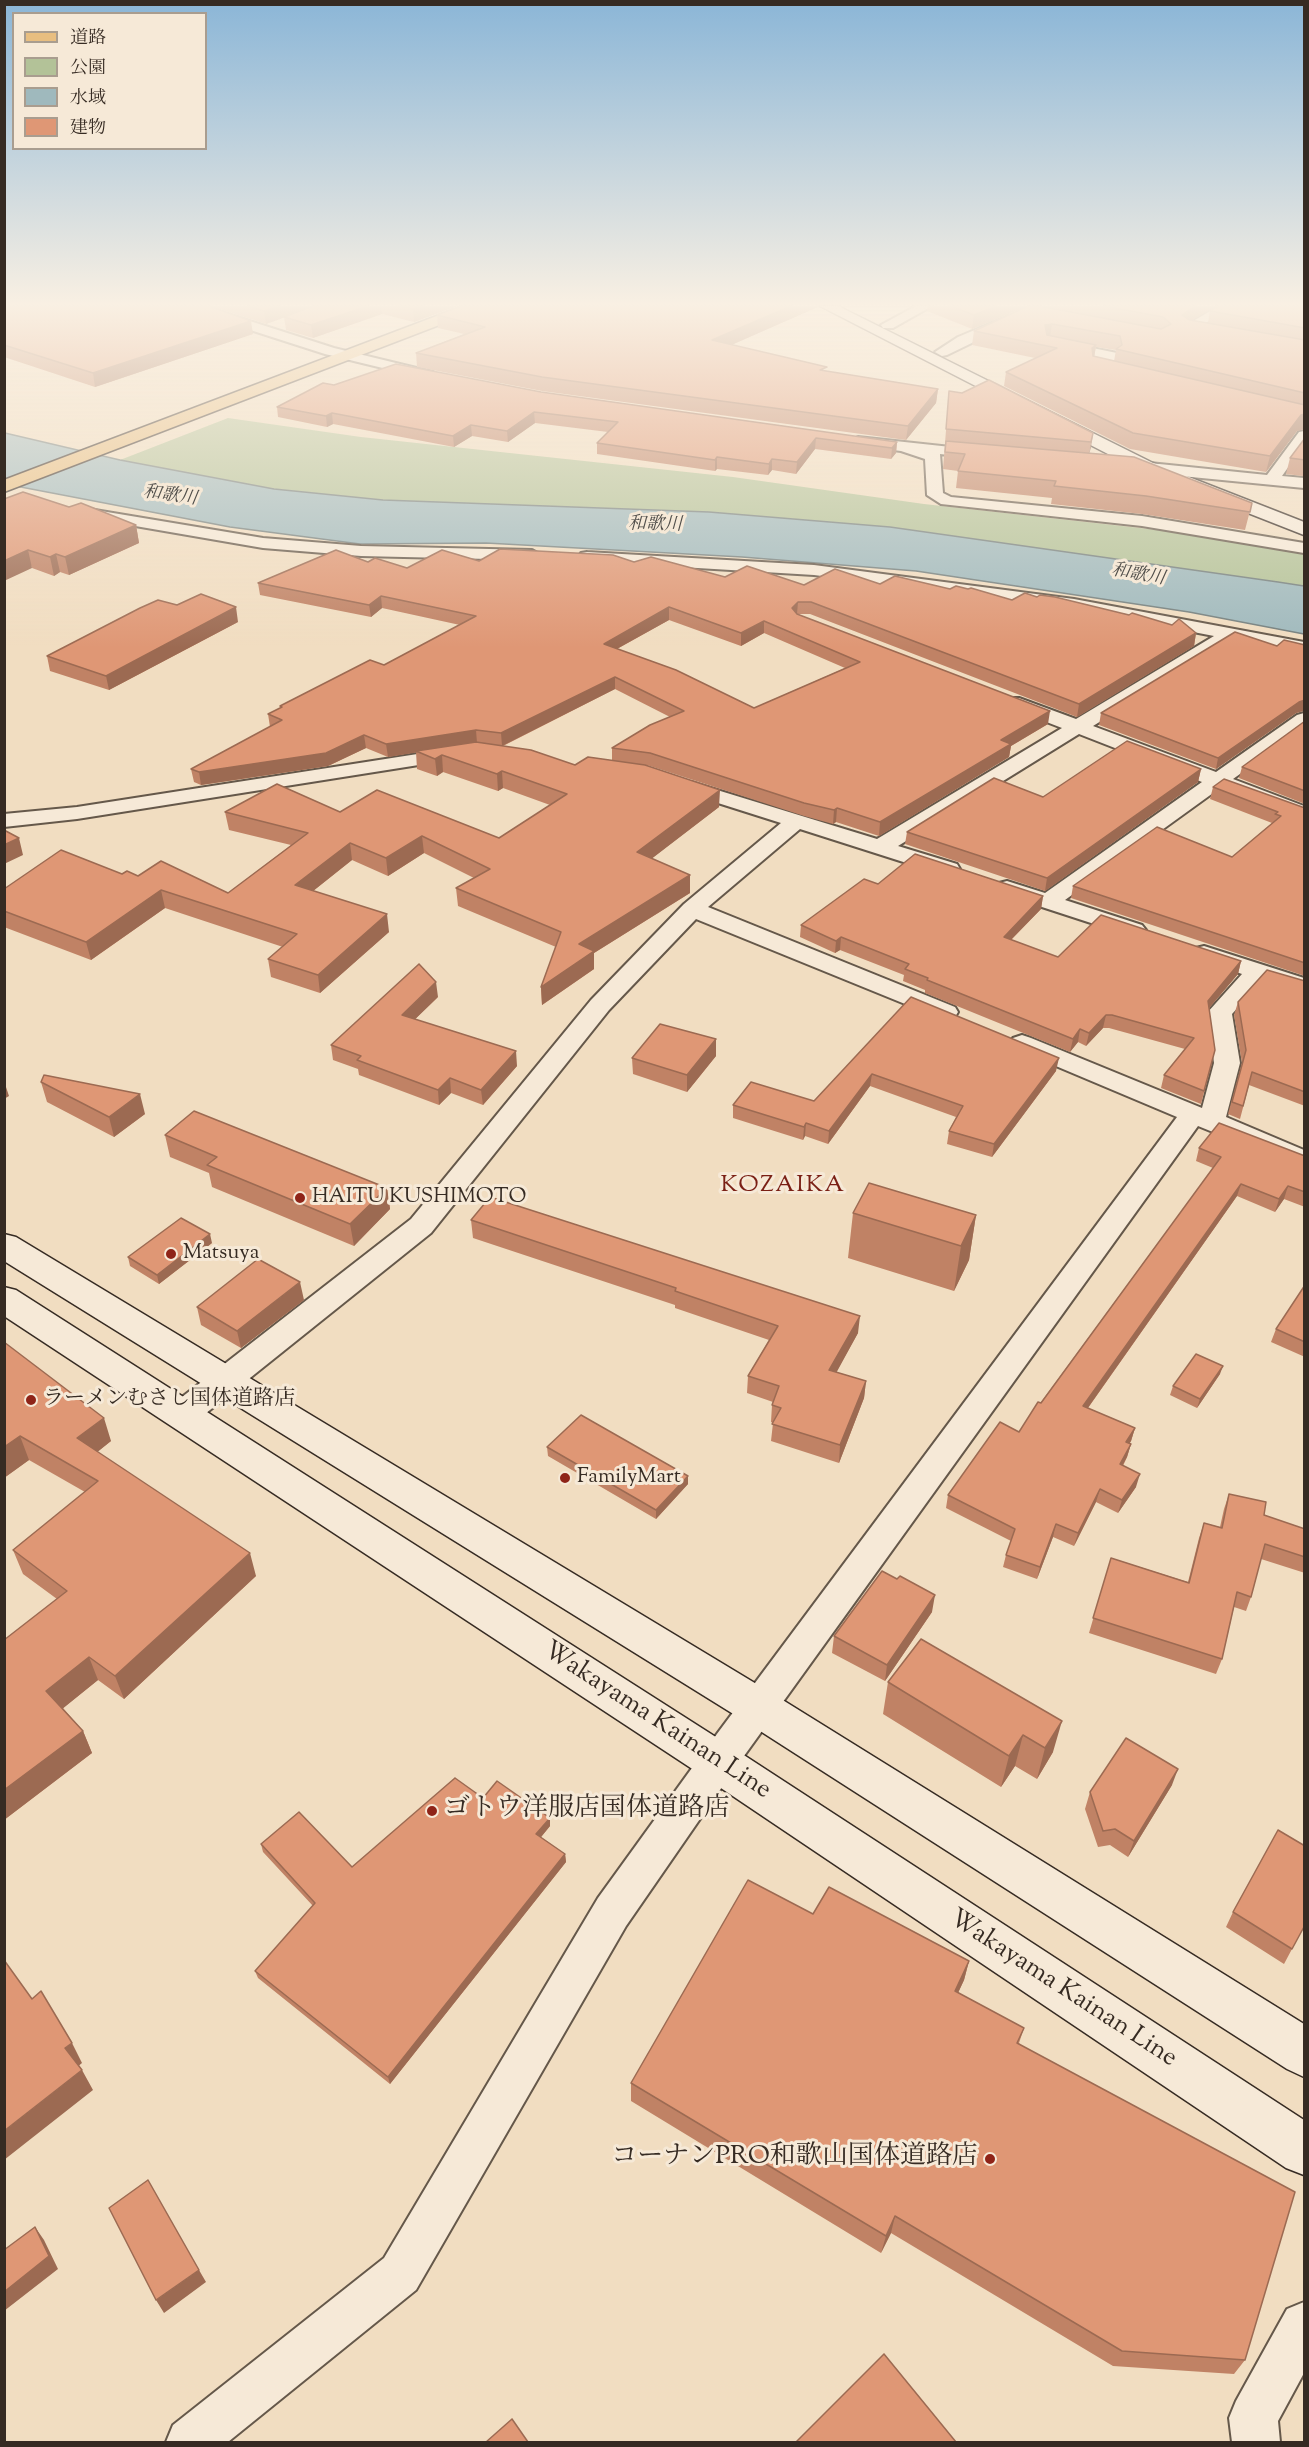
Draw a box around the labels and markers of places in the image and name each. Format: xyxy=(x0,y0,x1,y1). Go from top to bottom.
place label: HAITU KUSHIMOTO xyxy=(312,1185,526,1211)
marker: HAITU KUSHIMOTO xyxy=(293,1191,307,1205)
place label: Matsuya xyxy=(183,1241,259,1267)
marker: Matsuya xyxy=(164,1247,178,1261)
place label: ラーメンむさし国体道路店 xyxy=(43,1387,295,1413)
marker: ラーメンむさし国体道路店 xyxy=(24,1393,38,1407)
place label: FamilyMart xyxy=(577,1465,681,1491)
marker: FamilyMart xyxy=(558,1471,572,1485)
place label: ゴトウ洋服店国体道路店 xyxy=(444,1795,730,1827)
marker: ゴトウ洋服店国体道路店 xyxy=(425,1804,439,1818)
place label: コーナンPRO和歌山国体道路店 xyxy=(611,2143,978,2175)
marker: コーナンPRO和歌山国体道路店 xyxy=(983,2152,997,2166)

